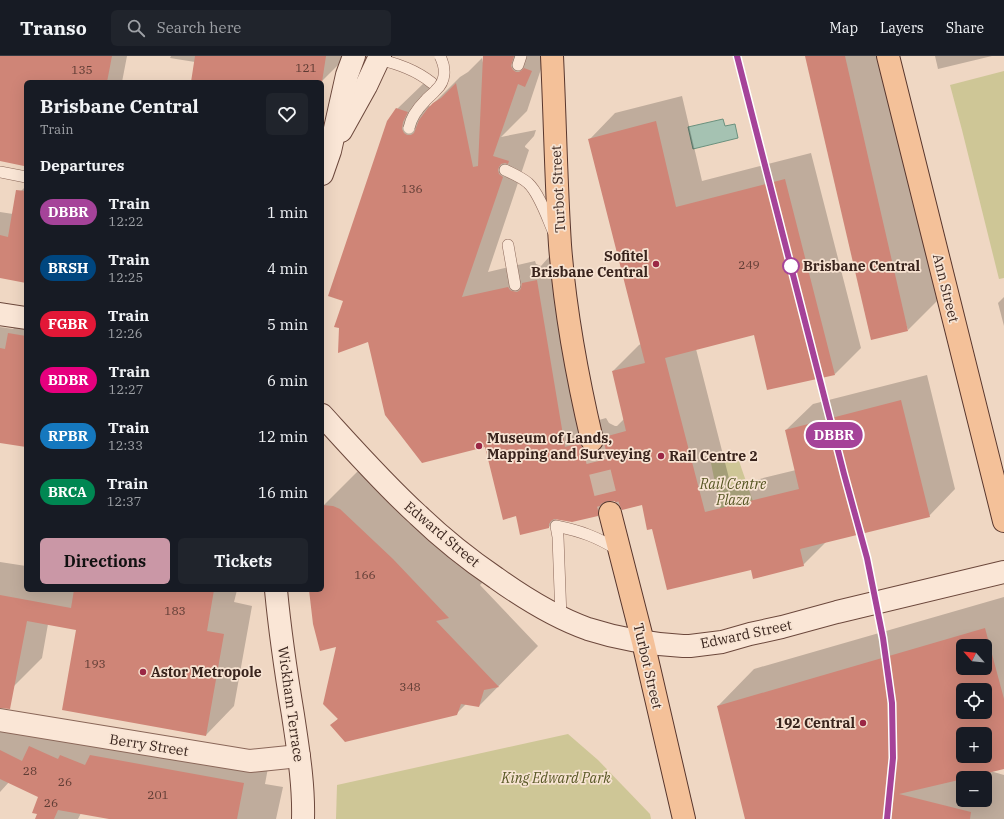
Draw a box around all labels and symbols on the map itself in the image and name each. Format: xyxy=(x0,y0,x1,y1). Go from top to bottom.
house number: 121 xyxy=(295,60,317,75)
house number: 135 xyxy=(71,62,93,77)
street label: Turbot Street xyxy=(547,145,569,233)
house number: 136 xyxy=(401,181,423,196)
place label: Sofitel Brisbane Central xyxy=(531,247,648,281)
street label: Ann Street xyxy=(929,252,963,324)
house number: 249 xyxy=(738,257,760,272)
marker: Brisbane Central xyxy=(782,257,800,275)
place label: Brisbane Central xyxy=(803,257,920,275)
marker: Sofitel Brisbane Central xyxy=(651,259,661,269)
line badge: DBBR xyxy=(806,422,862,448)
place label: Museum of Lands, Mapping and Surveying xyxy=(487,429,652,463)
marker: Museum of Lands, Mapping and Surveying xyxy=(474,441,484,451)
place label: Rail Centre 2 xyxy=(669,447,758,465)
marker: Rail Centre 2 xyxy=(656,451,666,461)
park label: Rail Centre Plaza xyxy=(699,475,767,509)
street label: Edward Street xyxy=(401,497,483,571)
house number: 166 xyxy=(354,567,376,582)
house number: 183 xyxy=(164,603,186,618)
street label: Edward Street xyxy=(699,616,793,652)
street label: Turbot Street xyxy=(629,621,667,711)
north arrow xyxy=(956,639,992,675)
street label: Wickham Terrace xyxy=(274,645,308,763)
house number: 193 xyxy=(84,656,106,671)
place label: Astor Metropole xyxy=(151,663,262,681)
marker: Astor Metropole xyxy=(138,667,148,677)
house number: 348 xyxy=(399,679,421,694)
place label: 192 Central xyxy=(776,714,855,732)
marker: 192 Central xyxy=(858,718,868,728)
street label: Berry Street xyxy=(108,730,190,760)
house number: 28 xyxy=(23,763,37,778)
park label: King Edward Park xyxy=(500,769,611,787)
house number: 26 xyxy=(58,774,72,789)
house number: 201 xyxy=(147,787,169,802)
house number: 26 xyxy=(44,795,58,810)

